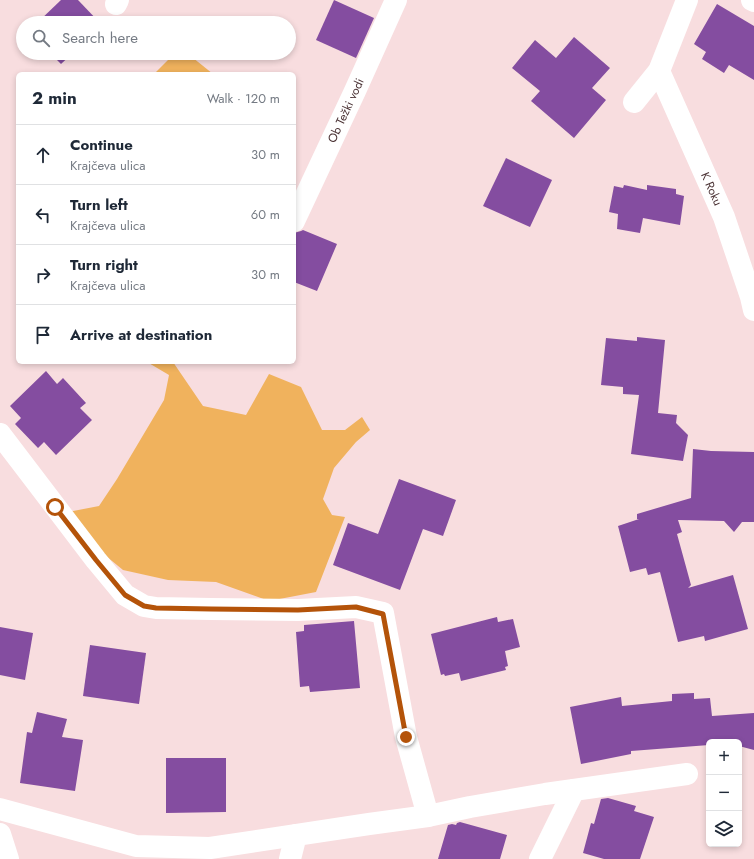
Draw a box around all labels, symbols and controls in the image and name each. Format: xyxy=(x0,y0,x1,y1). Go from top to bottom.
search box xyxy=(16,16,296,60)
icon: search xyxy=(30,27,52,49)
text: Search here xyxy=(62,27,138,49)
street label: Ob Težki vodi xyxy=(323,75,369,146)
text: 2 min xyxy=(32,86,77,110)
text: Walk · 120 m xyxy=(207,89,280,108)
text: Continue xyxy=(70,134,133,156)
icon: ahead xyxy=(32,144,54,166)
text: 30 m xyxy=(251,145,280,164)
text: Krajčeva ulica xyxy=(70,156,146,175)
street label: K Roku xyxy=(696,169,727,209)
text: Turn left xyxy=(70,194,128,216)
icon: left xyxy=(32,204,54,226)
text: 60 m xyxy=(251,205,280,224)
text: Krajčeva ulica xyxy=(70,216,146,235)
text: Turn right xyxy=(70,254,138,276)
icon: right xyxy=(32,264,54,286)
text: 30 m xyxy=(251,265,280,284)
text: Krajčeva ulica xyxy=(70,276,146,295)
icon: arrive xyxy=(32,324,54,346)
text: Arrive at destination xyxy=(70,324,212,346)
route start xyxy=(46,498,64,516)
route end xyxy=(397,728,415,746)
map controls xyxy=(706,739,742,847)
button: + xyxy=(706,739,742,775)
button: − xyxy=(706,775,742,811)
button: layers xyxy=(706,811,742,847)

